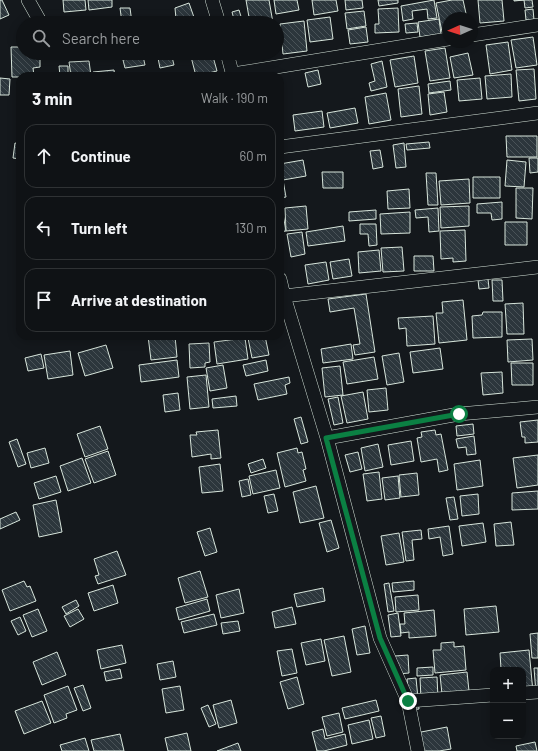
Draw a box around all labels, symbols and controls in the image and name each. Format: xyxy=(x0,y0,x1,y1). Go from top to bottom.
north arrow xyxy=(442,12,478,48)
search box xyxy=(16,16,284,60)
icon: search xyxy=(30,27,52,49)
text: Search here xyxy=(62,29,140,47)
text: 3 min xyxy=(32,88,72,108)
text: Walk · 190 m xyxy=(201,90,268,106)
icon: ahead xyxy=(33,145,55,167)
text: Continue xyxy=(71,147,131,165)
text: 60 m xyxy=(240,148,267,164)
icon: left xyxy=(33,217,55,239)
text: Turn left xyxy=(71,219,127,237)
text: 130 m xyxy=(235,220,267,236)
icon: arrive xyxy=(33,289,55,311)
text: Arrive at destination xyxy=(71,291,207,309)
route start xyxy=(450,405,468,423)
map controls xyxy=(490,667,526,739)
button: + xyxy=(490,667,526,703)
route end xyxy=(399,692,417,710)
button: − xyxy=(490,703,526,739)

